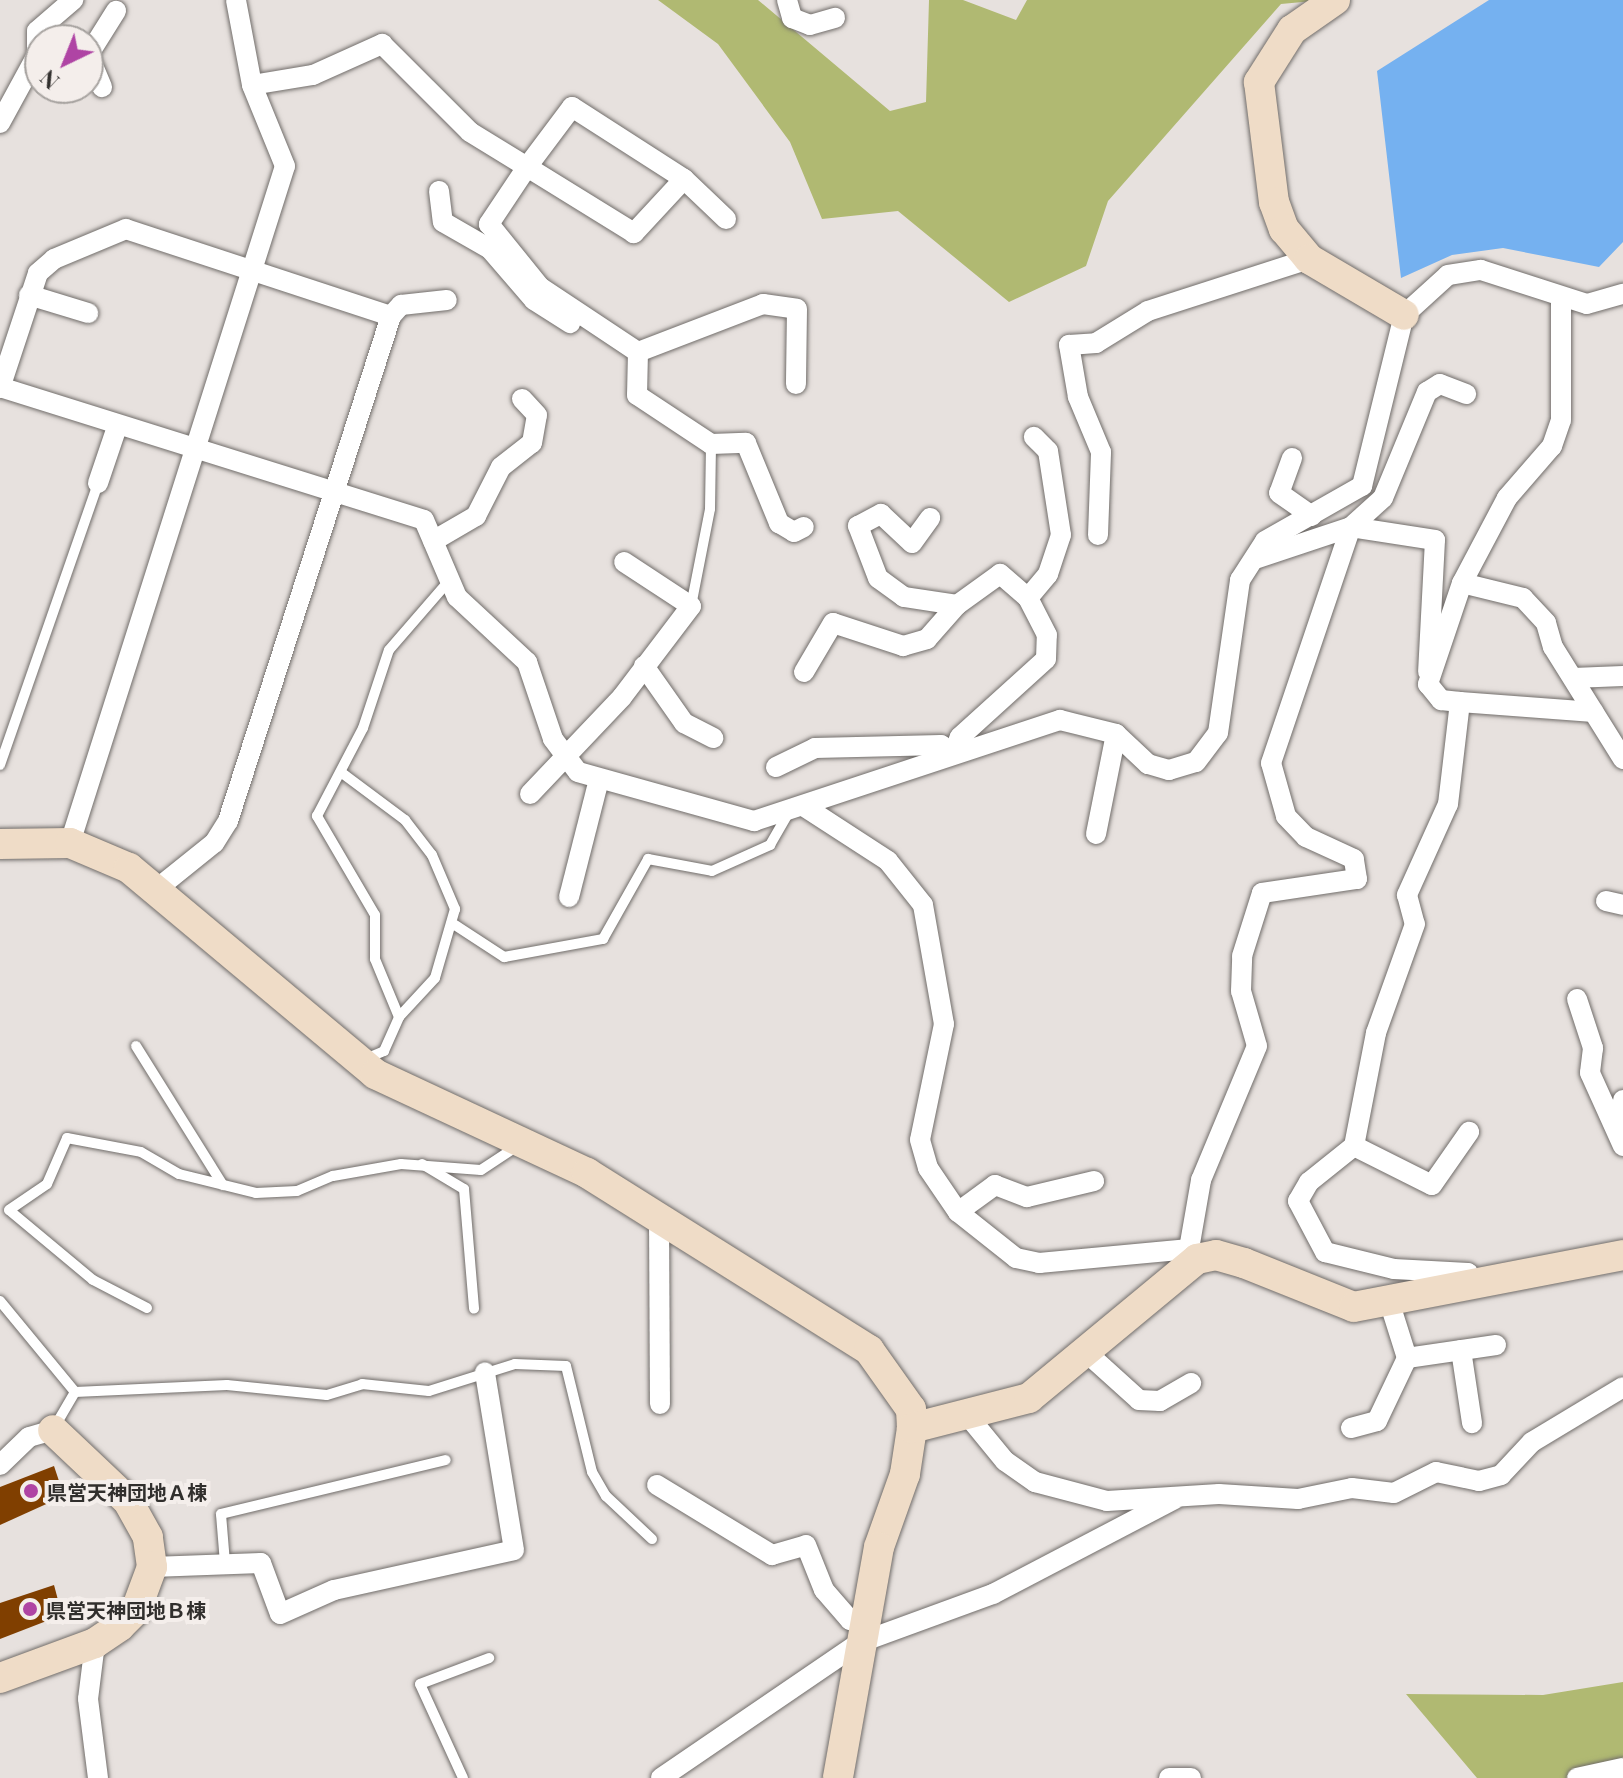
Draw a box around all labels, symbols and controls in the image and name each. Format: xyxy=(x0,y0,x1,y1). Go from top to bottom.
north arrow xyxy=(24,24,104,104)
text: N xyxy=(33,64,65,96)
place label: 県営天神団地Ａ棟 xyxy=(47,1479,207,1503)
marker: 県営天神団地Ａ棟 xyxy=(22,1482,40,1500)
place label: 県営天神団地Ｂ棟 xyxy=(46,1597,206,1621)
marker: 県営天神団地Ｂ棟 xyxy=(21,1600,39,1618)

